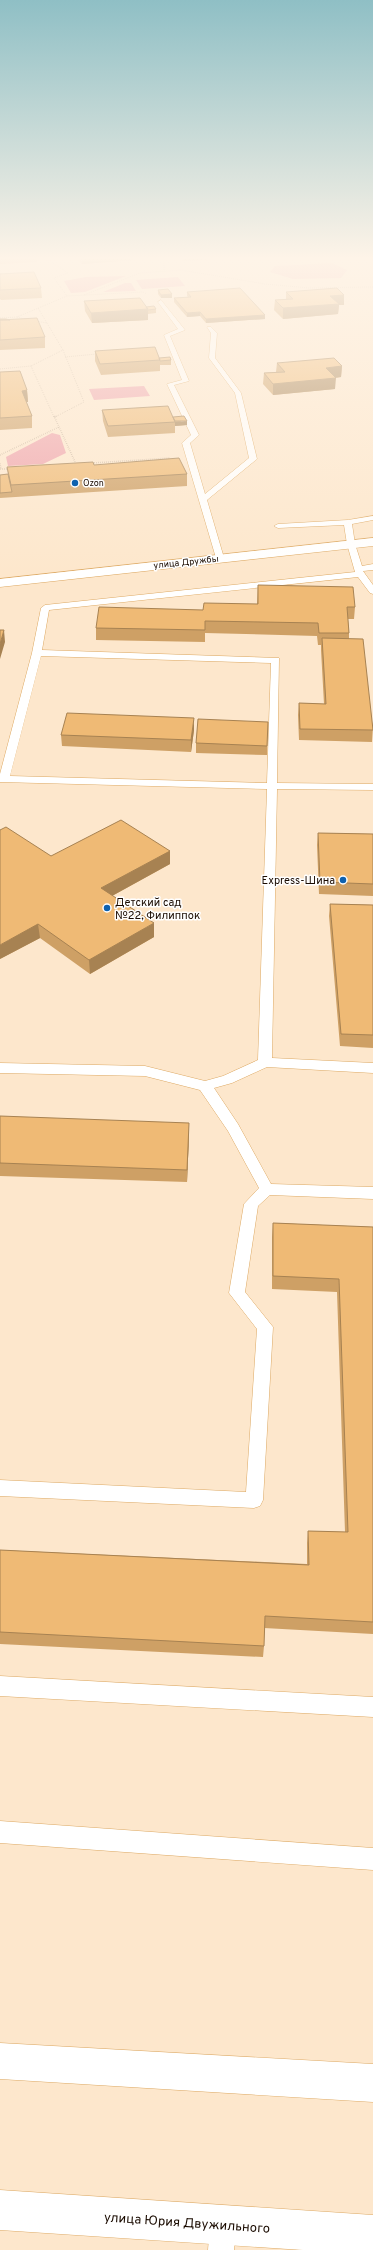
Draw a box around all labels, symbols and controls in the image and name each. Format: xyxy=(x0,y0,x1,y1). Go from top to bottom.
marker: Ozon xyxy=(70,478,80,488)
place label: Ozon xyxy=(83,478,104,489)
street label: улица Дружбы xyxy=(153,554,219,571)
place label: Express-Шина xyxy=(262,874,335,888)
marker: Express-Шина xyxy=(338,875,348,885)
place label: Детский сад №22, Филиппок xyxy=(115,896,200,923)
marker: Детский сад №22, Филиппок xyxy=(102,903,112,913)
street label: улица Юрия Двужильного xyxy=(103,2210,270,2238)

